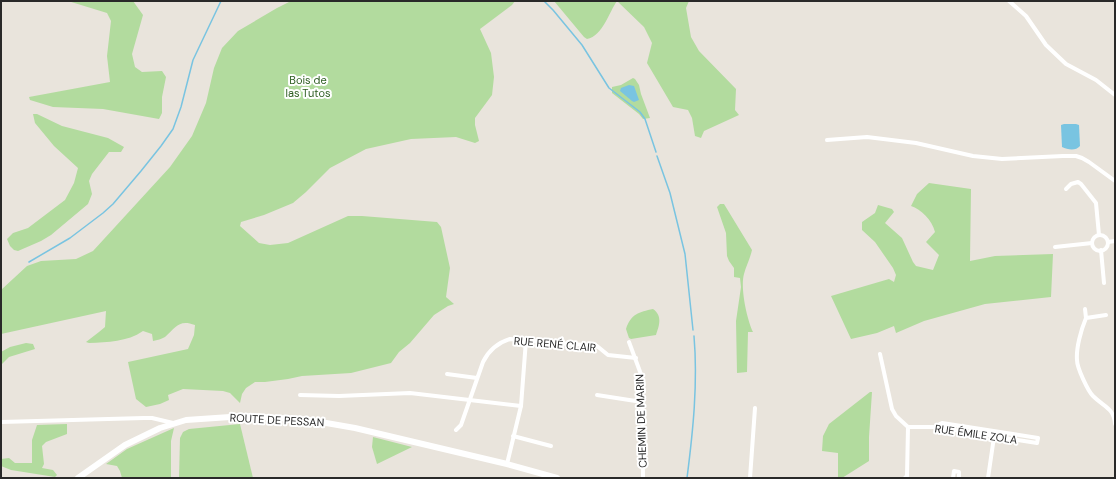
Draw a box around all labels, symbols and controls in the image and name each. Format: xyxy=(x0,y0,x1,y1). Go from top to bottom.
park label: Bois de las Tutos xyxy=(285,73,331,100)
street label: RUE RENÉ CLAIR xyxy=(513,333,597,355)
street label: CHEMIN DE MARIN xyxy=(632,374,650,468)
street label: ROUTE DE PESSAN xyxy=(229,411,325,429)
street label: RUE ÉMILE ZOLA xyxy=(934,421,1018,447)

